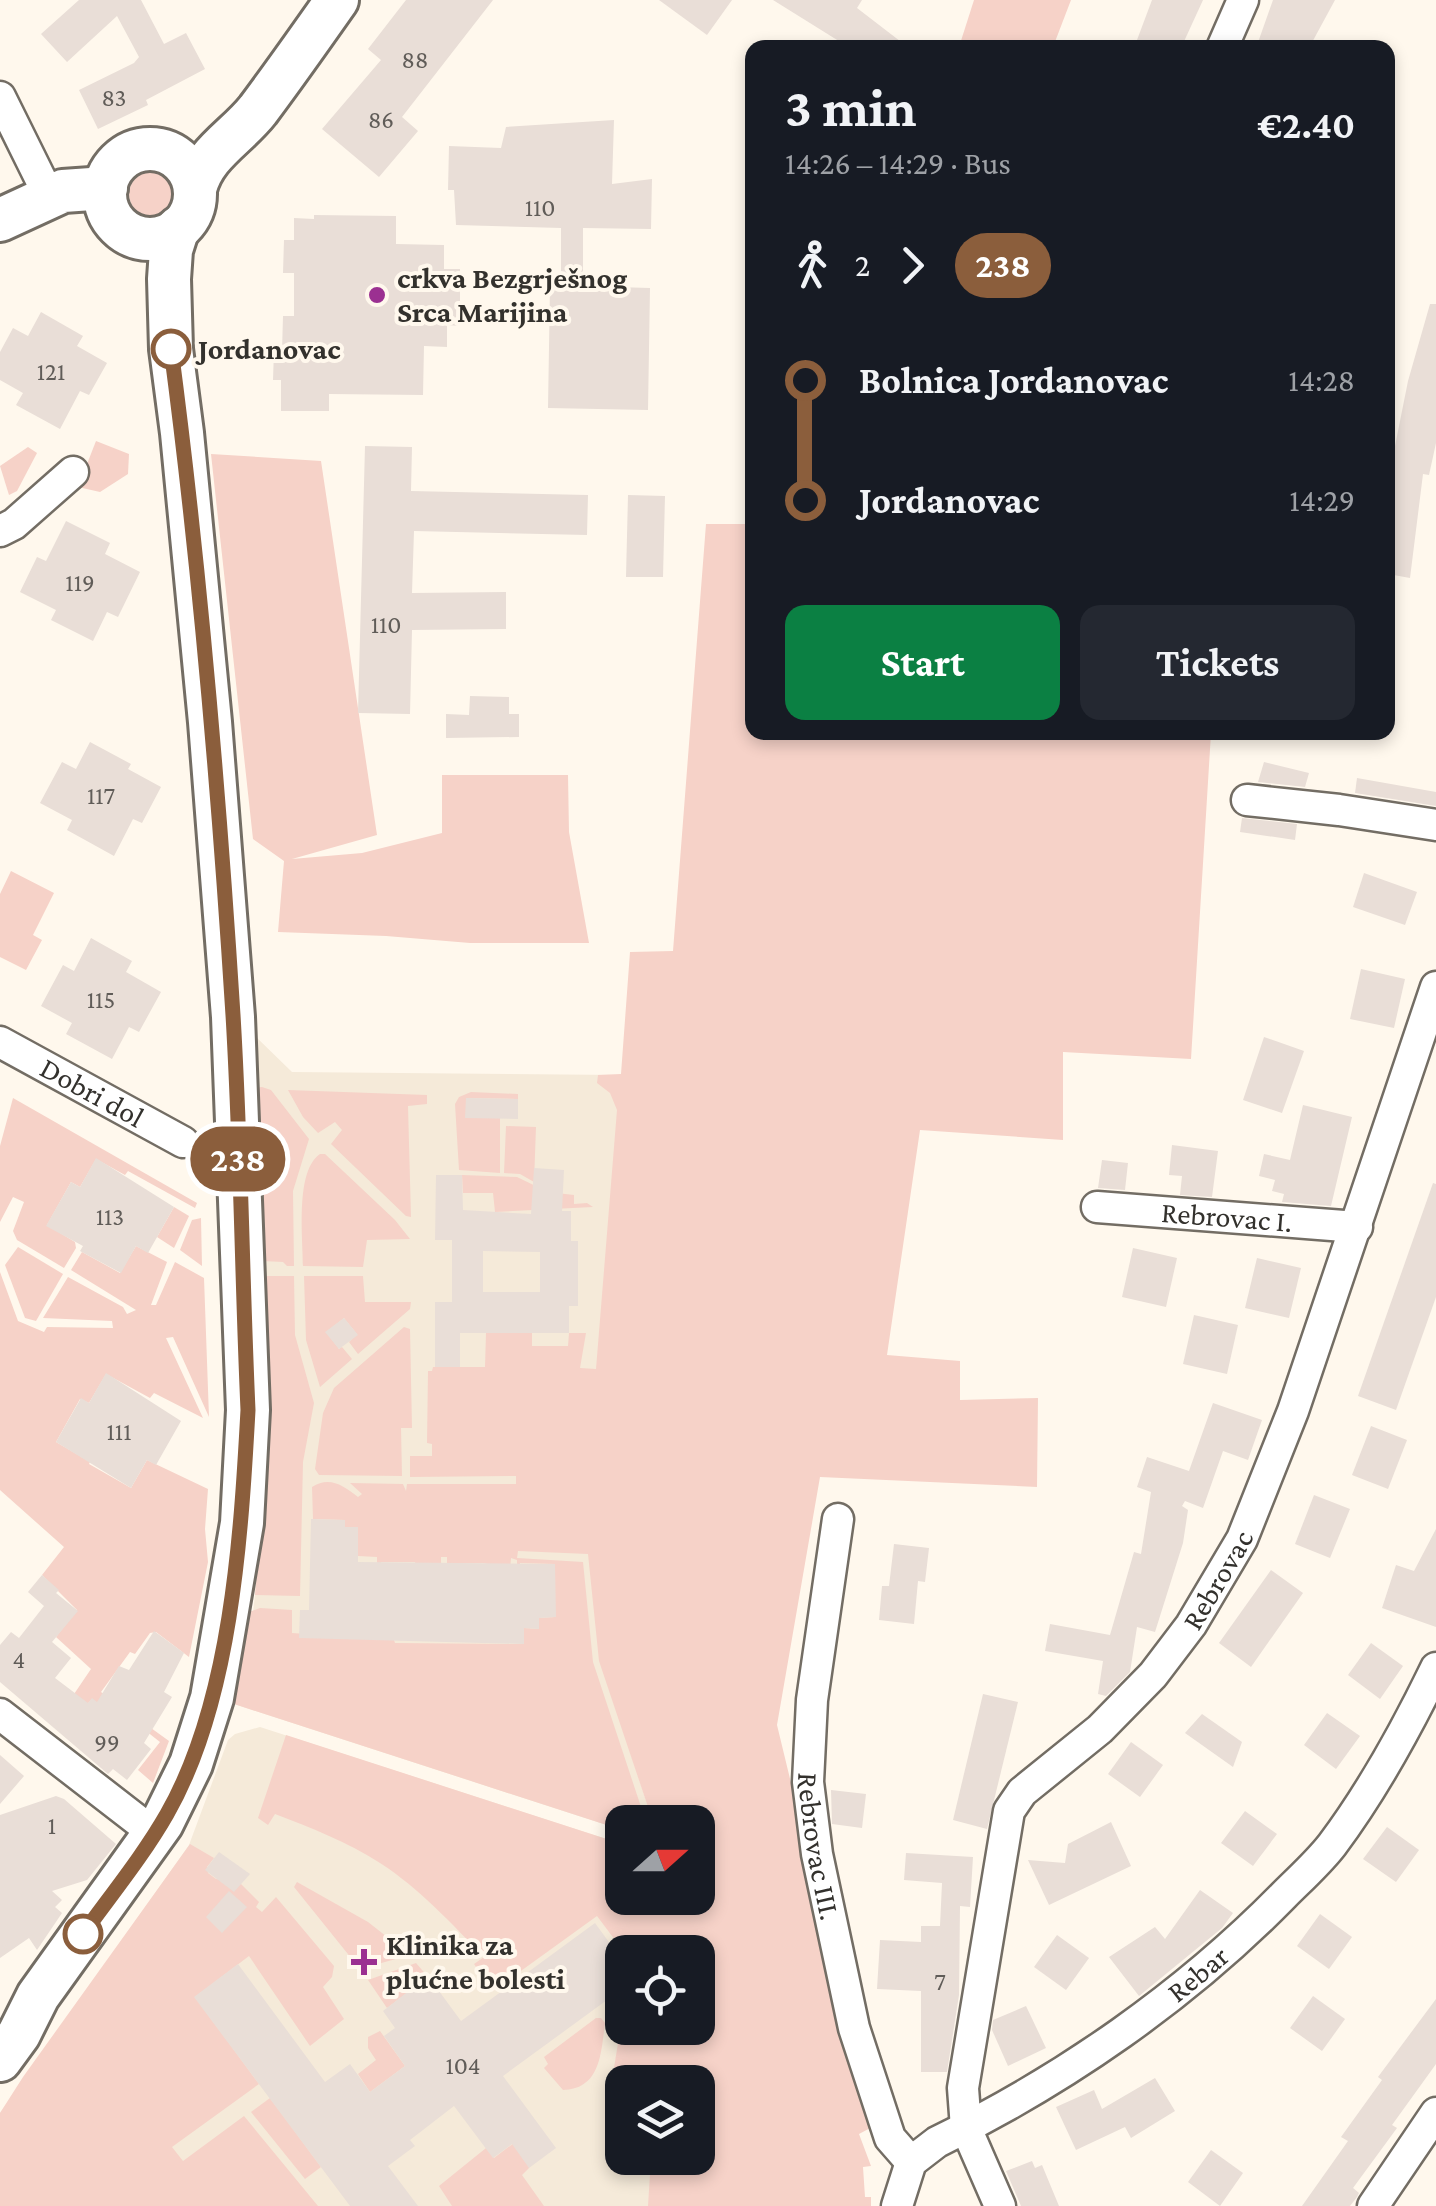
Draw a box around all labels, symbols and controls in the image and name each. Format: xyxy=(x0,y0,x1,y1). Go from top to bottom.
house number: 88 xyxy=(402,46,428,73)
text: 3 min xyxy=(785,77,917,138)
house number: 83 xyxy=(102,84,126,111)
text: €2.40 xyxy=(1257,104,1355,146)
house number: 86 xyxy=(368,106,394,133)
text: 14:26 – 14:29 · Bus xyxy=(785,145,1011,181)
house number: 110 xyxy=(525,194,555,221)
icon: walk xyxy=(785,238,840,293)
icon: forward xyxy=(885,238,940,293)
text: 238 xyxy=(975,246,1031,285)
text: 2 xyxy=(855,247,870,283)
place label: crkva Bezgrješnog Srca Marijina xyxy=(397,261,627,329)
marker: crkva Bezgrješnog Srca Marijina xyxy=(366,284,388,306)
marker: Jordanovac xyxy=(152,330,190,368)
place label: Jordanovac xyxy=(195,332,341,365)
house number: 121 xyxy=(37,358,65,385)
text: Bolnica Jordanovac xyxy=(859,359,1169,401)
text: 14:28 xyxy=(1288,362,1355,398)
text: Jordanovac xyxy=(859,479,1040,521)
text: 14:29 xyxy=(1289,482,1355,518)
house number: 119 xyxy=(65,569,95,596)
button: Start xyxy=(785,605,1060,720)
button: Tickets xyxy=(1080,605,1355,720)
house number: 110 xyxy=(371,611,401,638)
house number: 117 xyxy=(87,782,115,809)
house number: 115 xyxy=(87,986,115,1013)
street label: Dobri dol xyxy=(35,1050,150,1134)
line badge: 238 xyxy=(180,1126,296,1192)
text: 238 xyxy=(210,1140,266,1179)
street label: Rebrovac I. xyxy=(1160,1195,1293,1238)
house number: 113 xyxy=(96,1203,124,1230)
house number: 111 xyxy=(107,1418,131,1445)
street label: Rebrovac xyxy=(1175,1526,1260,1635)
house number: 4 xyxy=(13,1646,25,1673)
house number: 99 xyxy=(94,1729,120,1756)
street label: Rebrovac III. xyxy=(792,1772,848,1923)
north arrow xyxy=(605,1805,715,1915)
map controls xyxy=(605,1805,715,2175)
house number: 1 xyxy=(48,1812,56,1839)
unlabelled marker xyxy=(64,1915,102,1953)
place label: Klinika za plućne bolesti xyxy=(386,1928,565,1995)
button: locate xyxy=(605,1935,715,2045)
street label: Rebar xyxy=(1160,1939,1235,2008)
marker: Klinika za plućne bolesti xyxy=(351,1949,377,1975)
house number: 7 xyxy=(934,1968,946,1995)
house number: 104 xyxy=(445,2052,481,2079)
button: layers xyxy=(605,2065,715,2175)

